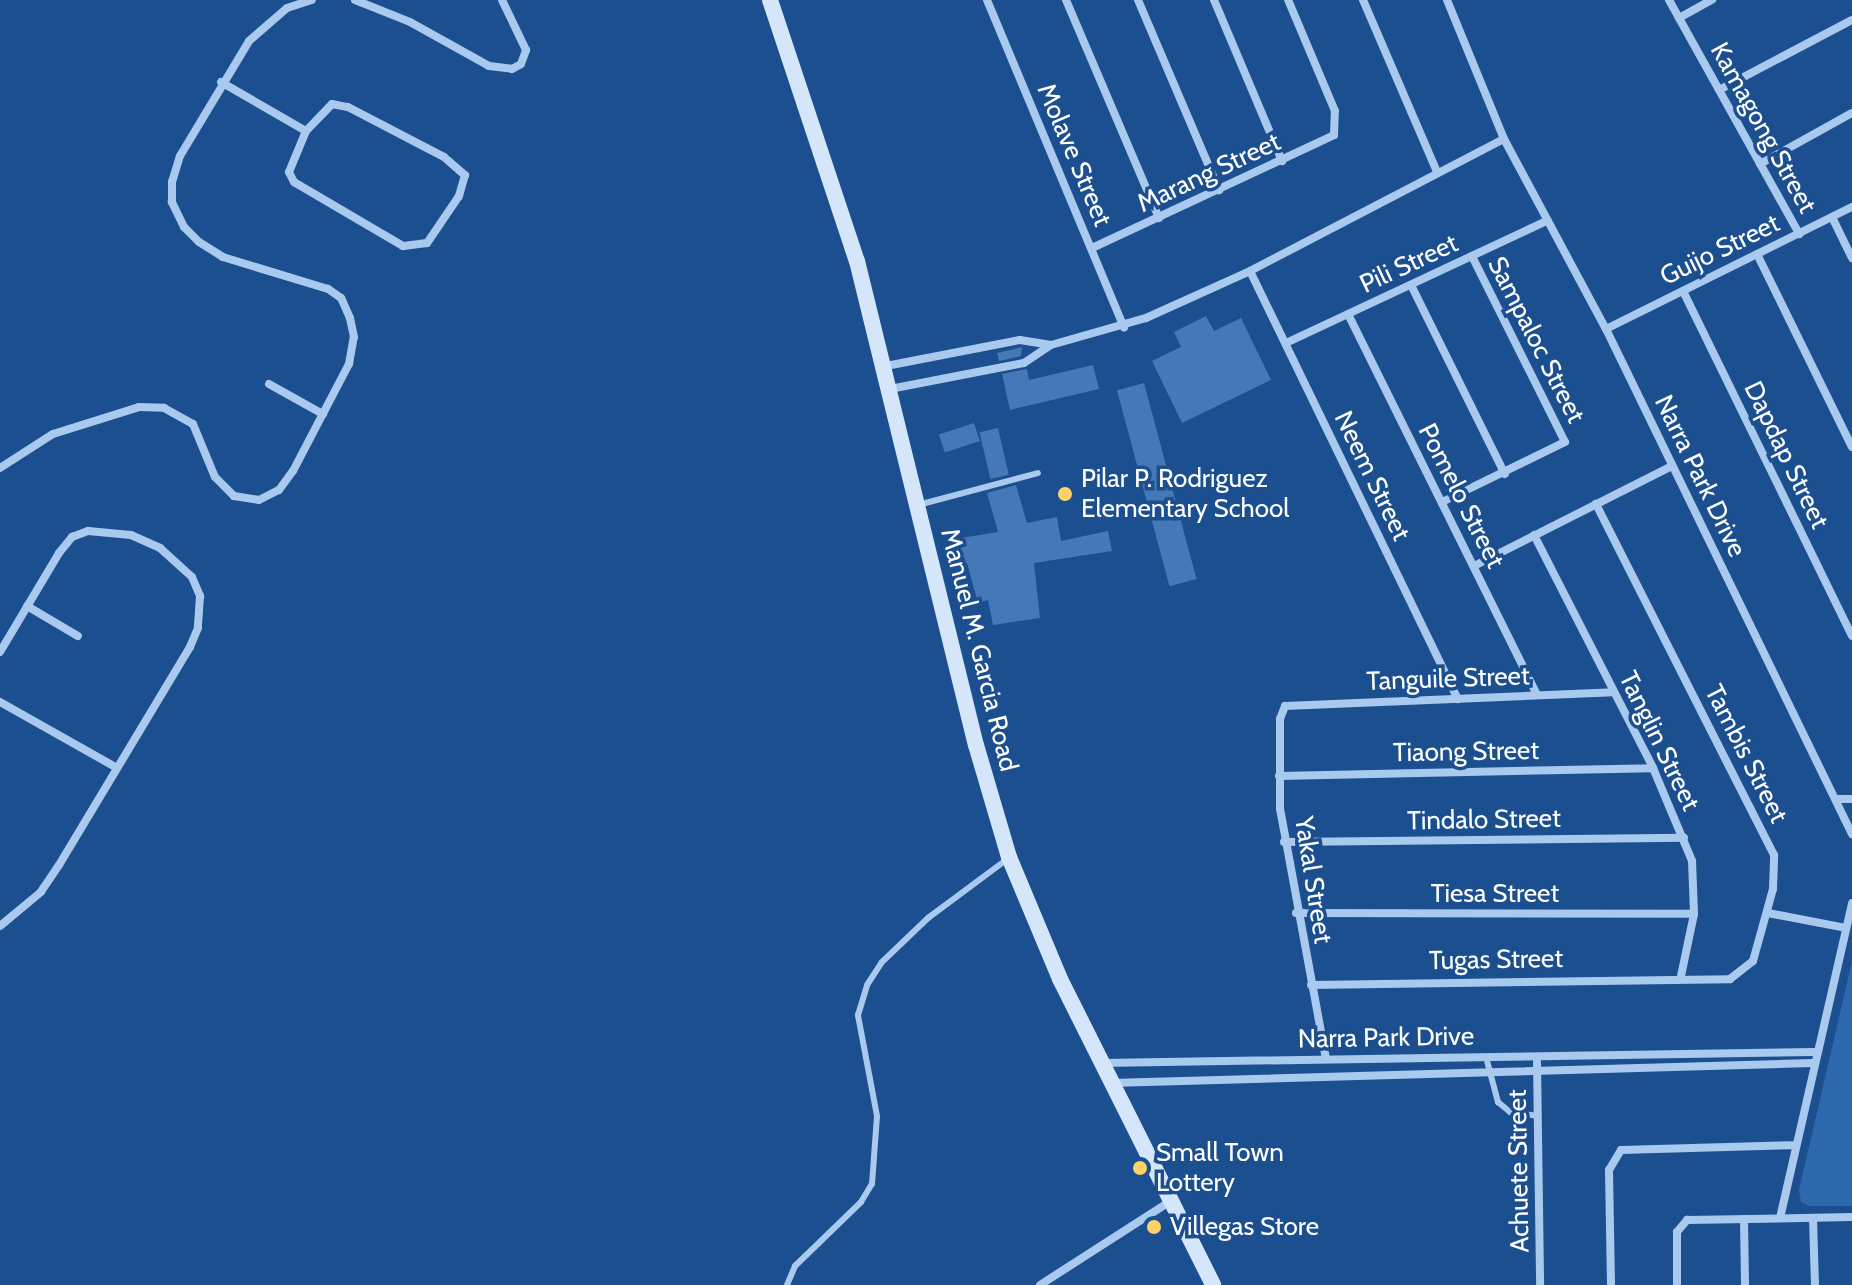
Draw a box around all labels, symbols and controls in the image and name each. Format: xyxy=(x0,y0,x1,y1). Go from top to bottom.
street label: Kamagong Street xyxy=(1703,37,1823,219)
street label: Molave Street xyxy=(1030,79,1118,231)
street label: Marang Street xyxy=(1133,126,1285,220)
street label: Guijo Street xyxy=(1655,208,1785,292)
street label: Pili Street xyxy=(1355,228,1463,300)
street label: Sampaloc Street xyxy=(1481,252,1591,428)
street label: Dapdap Street xyxy=(1737,376,1835,534)
street label: Narra Park Drive xyxy=(1647,390,1753,562)
street label: Neem Street xyxy=(1327,406,1417,546)
street label: Pomelo Street xyxy=(1411,419,1511,573)
place label: Pilar P. Rodriguez Elementary School xyxy=(1081,463,1289,524)
marker: Pilar P. Rodriguez Elementary School xyxy=(1056,485,1074,503)
street label: Manuel M. Garcia Road xyxy=(934,525,1024,775)
street label: Tanguile Street xyxy=(1366,661,1530,697)
street label: Tanglin Street xyxy=(1612,666,1706,816)
street label: Tambis Street xyxy=(1698,680,1794,828)
street label: Tiaong Street xyxy=(1393,735,1539,769)
street label: Tindalo Street xyxy=(1407,803,1561,837)
street label: Yakal Street xyxy=(1288,814,1338,946)
street label: Tiesa Street xyxy=(1431,878,1559,910)
street label: Tugas Street xyxy=(1429,943,1563,977)
street label: Narra Park Drive xyxy=(1298,1021,1474,1055)
street label: Achuete Street xyxy=(1502,1089,1536,1253)
place label: Small Town Lottery xyxy=(1156,1137,1284,1198)
marker: Small Town Lottery xyxy=(1131,1159,1149,1177)
place label: Villegas Store xyxy=(1170,1211,1319,1243)
marker: Villegas Store xyxy=(1145,1218,1163,1236)

